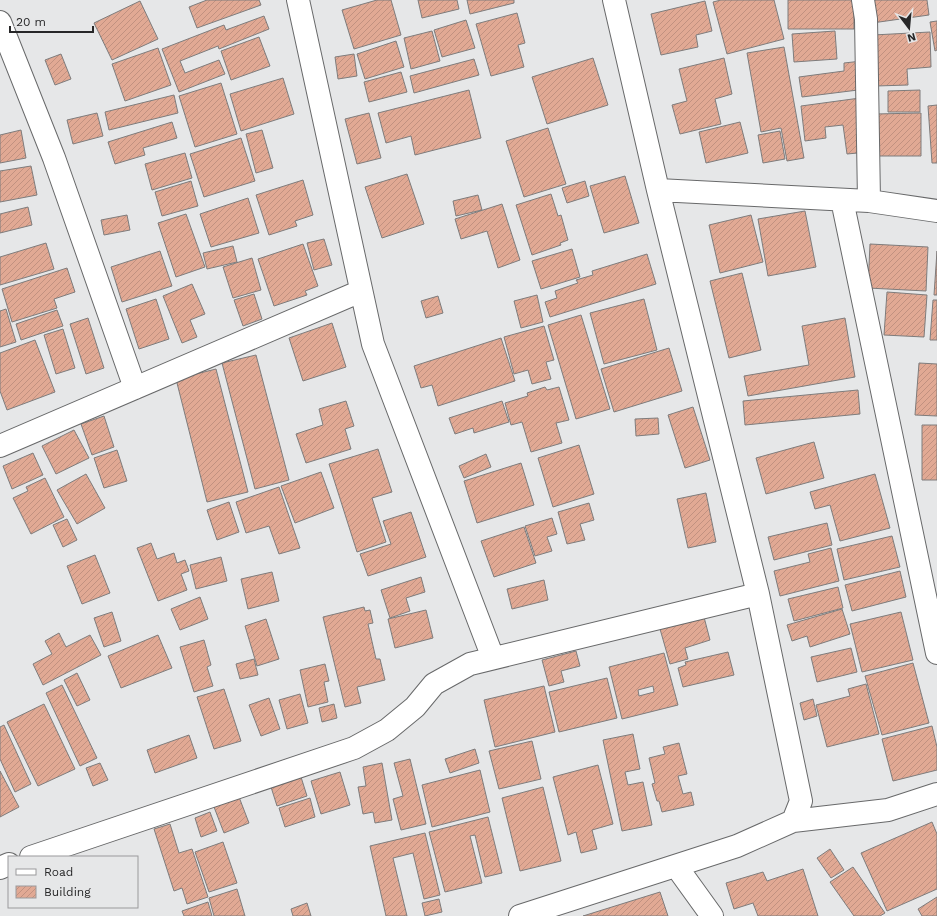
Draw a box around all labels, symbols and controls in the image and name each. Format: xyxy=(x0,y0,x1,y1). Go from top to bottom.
scale bar xyxy=(10,8,93,34)
north arrow xyxy=(889,8,929,48)
text: 20 m xyxy=(16,15,46,29)
text: N xyxy=(906,30,917,45)
legend xyxy=(8,856,138,908)
text: Road xyxy=(44,865,73,879)
text: Building xyxy=(44,885,91,899)

